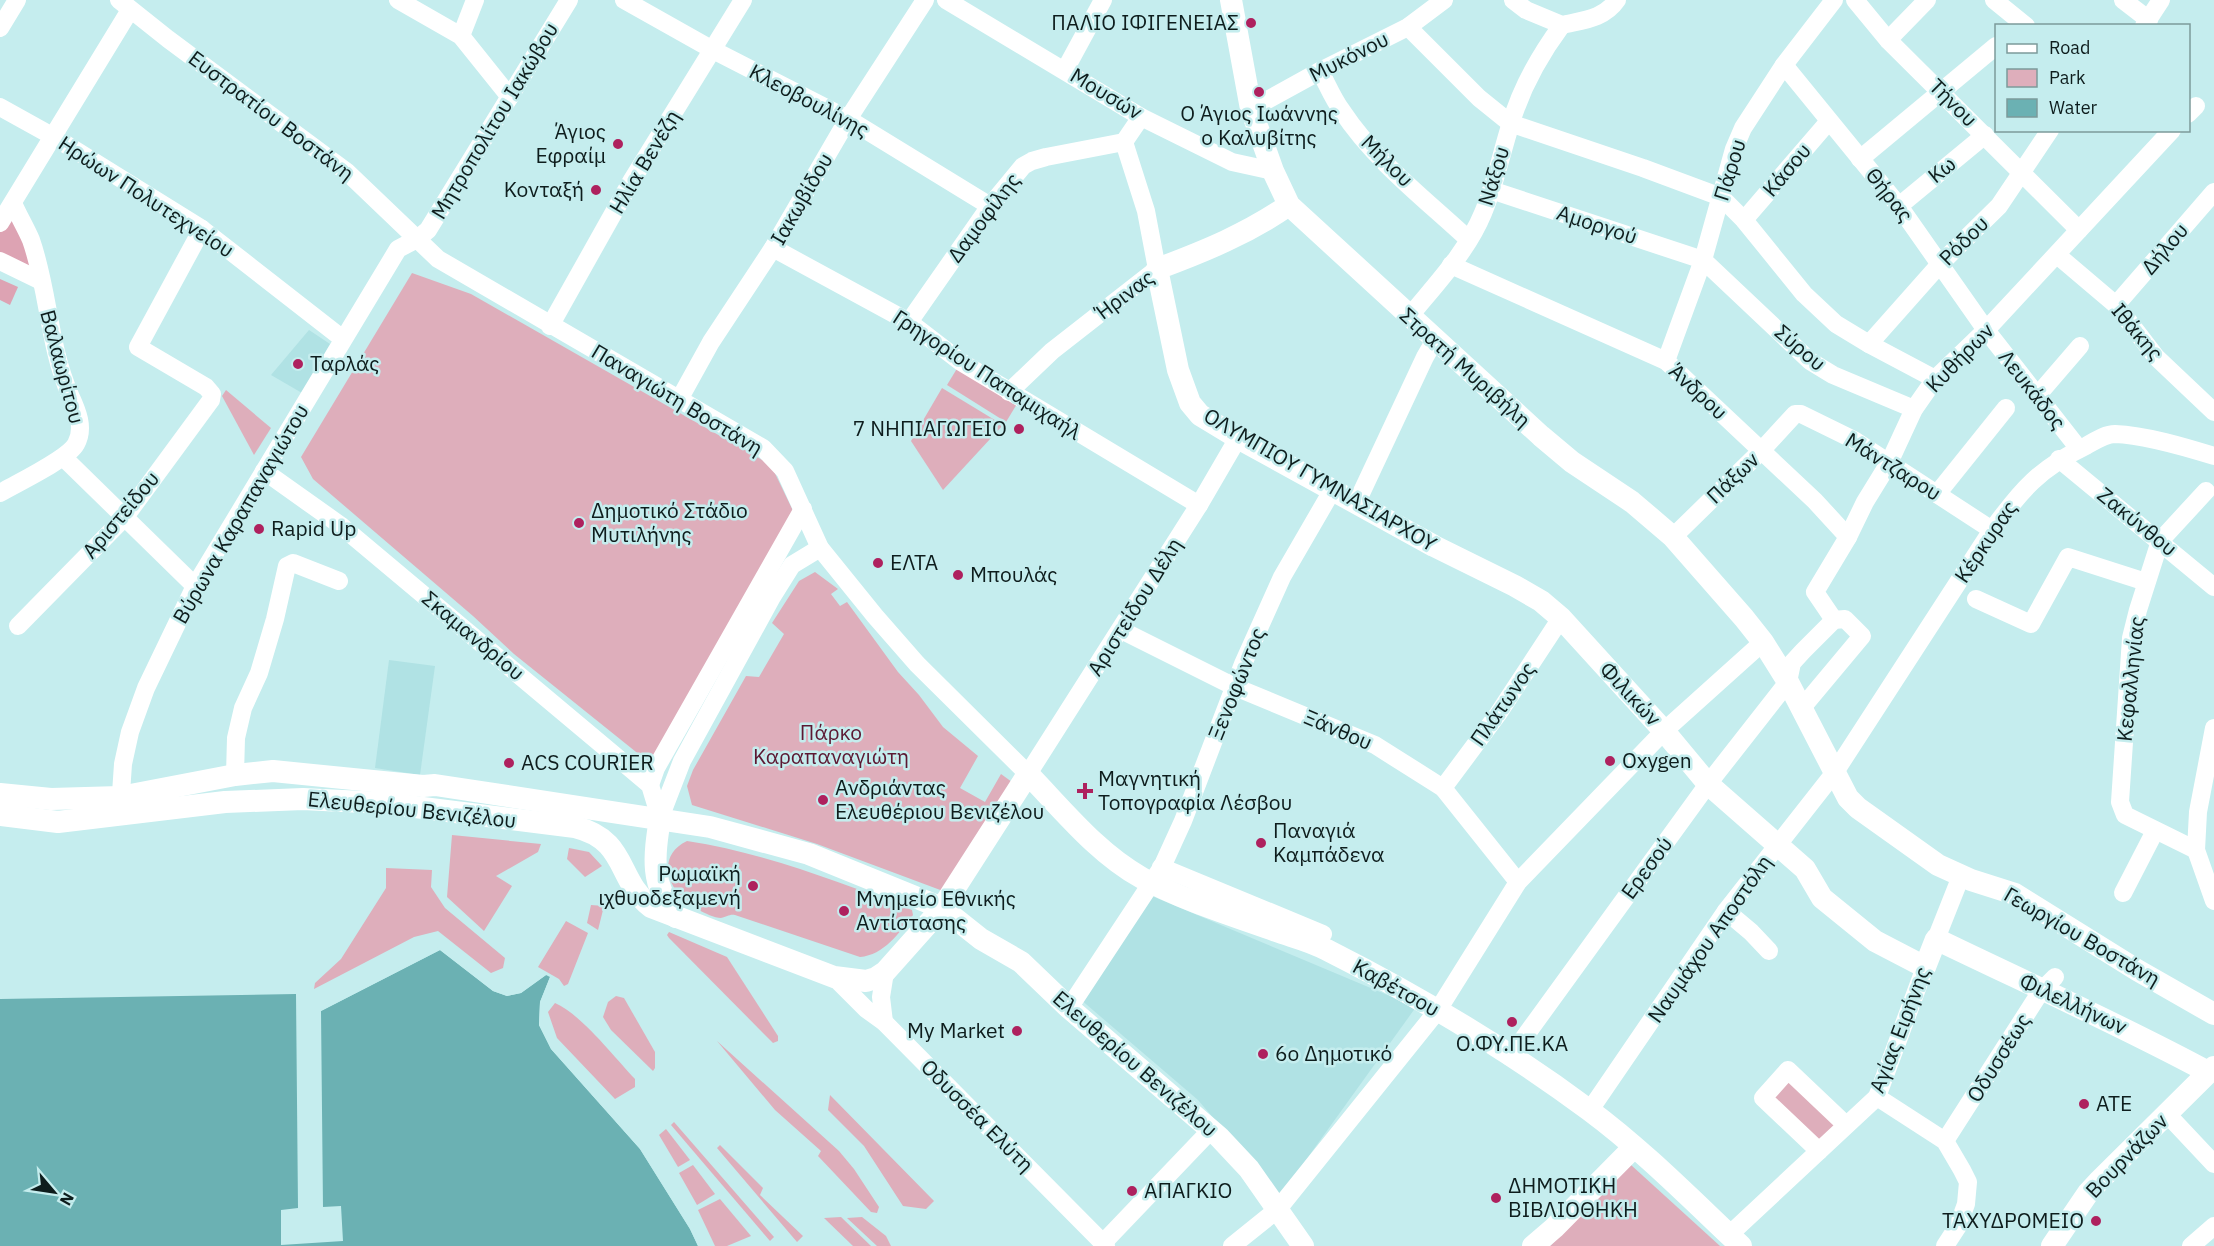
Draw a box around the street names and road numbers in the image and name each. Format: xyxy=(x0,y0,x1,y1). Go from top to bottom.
street label: Μητροπολίτου Ιακώβου xyxy=(424,17,564,224)
street label: Μυκόνου xyxy=(1304,24,1393,88)
street label: Ευστρατίου Βοστάνη xyxy=(183,44,360,187)
street label: Κλεοβουλίνης xyxy=(745,57,874,143)
street label: Μουσών xyxy=(1065,61,1148,126)
street label: Τήνου xyxy=(1924,72,1984,132)
street label: Ηλία Βενέζη xyxy=(602,104,686,219)
street label: Μήλου xyxy=(1356,128,1420,192)
street label: Ηρώων Πολυτεχνείου xyxy=(53,129,240,263)
street label: Πάρου xyxy=(1706,135,1752,204)
street label: Κάσου xyxy=(1756,137,1817,202)
street label: Νάξου xyxy=(1471,143,1515,209)
street label: Ιακωβίδου xyxy=(763,147,839,250)
street label: Κω xyxy=(1922,149,1961,189)
street label: Θήρας xyxy=(1860,161,1920,227)
street label: Δαμοφίλης xyxy=(940,167,1026,268)
street label: Αμοργού xyxy=(1554,198,1641,250)
street label: Ρόδου xyxy=(1932,209,1994,271)
street label: Δήλου xyxy=(2134,217,2194,280)
street label: Ήρινας xyxy=(1088,263,1160,326)
street label: Ιθάκης xyxy=(2106,297,2170,366)
street label: Στρατή Μυριβήλη xyxy=(1394,301,1537,433)
street label: Γρηγορίου Παπαμιχαήλ xyxy=(888,303,1087,446)
street label: Βαλαωρίτου xyxy=(34,307,92,427)
street label: Κυθήρων xyxy=(1919,316,2000,398)
street label: Σύρου xyxy=(1769,318,1832,377)
street label: Παναγιώτη Βοστάνη xyxy=(587,337,768,461)
street label: Λευκάδος xyxy=(1993,344,2073,435)
street label: Άνδρου xyxy=(1663,357,1734,426)
street label: Βύρωνα Καραπαναγιώτου xyxy=(166,399,315,628)
street label: ΟΛΥΜΠΙΟΥ ΓΥΜΝΑΣΙΑΡΧΟΥ xyxy=(1199,401,1443,558)
street label: Μάντζαρου xyxy=(1840,426,1947,507)
street label: Πάξων xyxy=(1700,445,1765,509)
street label: Αριστείδου xyxy=(75,465,165,564)
street label: Ζακύνθου xyxy=(2092,481,2183,562)
street label: Κέρκυρας xyxy=(1947,495,2023,588)
street label: Αριστείδου Δέλη xyxy=(1080,532,1188,681)
street label: Σκαμανδρίου xyxy=(417,584,531,686)
street label: Κεφαλληνίας xyxy=(2110,615,2150,743)
street label: Ξενοφώντος xyxy=(1201,623,1271,744)
street label: Φιλικών xyxy=(1594,655,1668,732)
street label: Πλάτωνος xyxy=(1463,656,1541,751)
street label: Ξάνθου xyxy=(1300,702,1377,756)
street label: Ελευθερίου Βενιζέλου xyxy=(306,784,518,834)
street label: Ερεσού xyxy=(1614,831,1678,904)
street label: Ναυμάχου Αποστόλη xyxy=(1641,849,1778,1028)
street label: Γεωργίου Βοστάνη xyxy=(1999,880,2166,992)
street label: Καβέτσου xyxy=(1348,952,1445,1022)
street label: Αγίας Ειρήνης xyxy=(1862,963,1936,1097)
street label: Φιλελλήνων xyxy=(2015,966,2132,1040)
street label: Ελευθερίου Βενιζέλου xyxy=(1047,984,1224,1143)
street label: Οδυσσέως xyxy=(1960,1008,2036,1107)
street label: Οδυσσέα Ελύτη xyxy=(915,1053,1040,1178)
street label: Βουρνάζων xyxy=(2079,1107,2174,1204)

